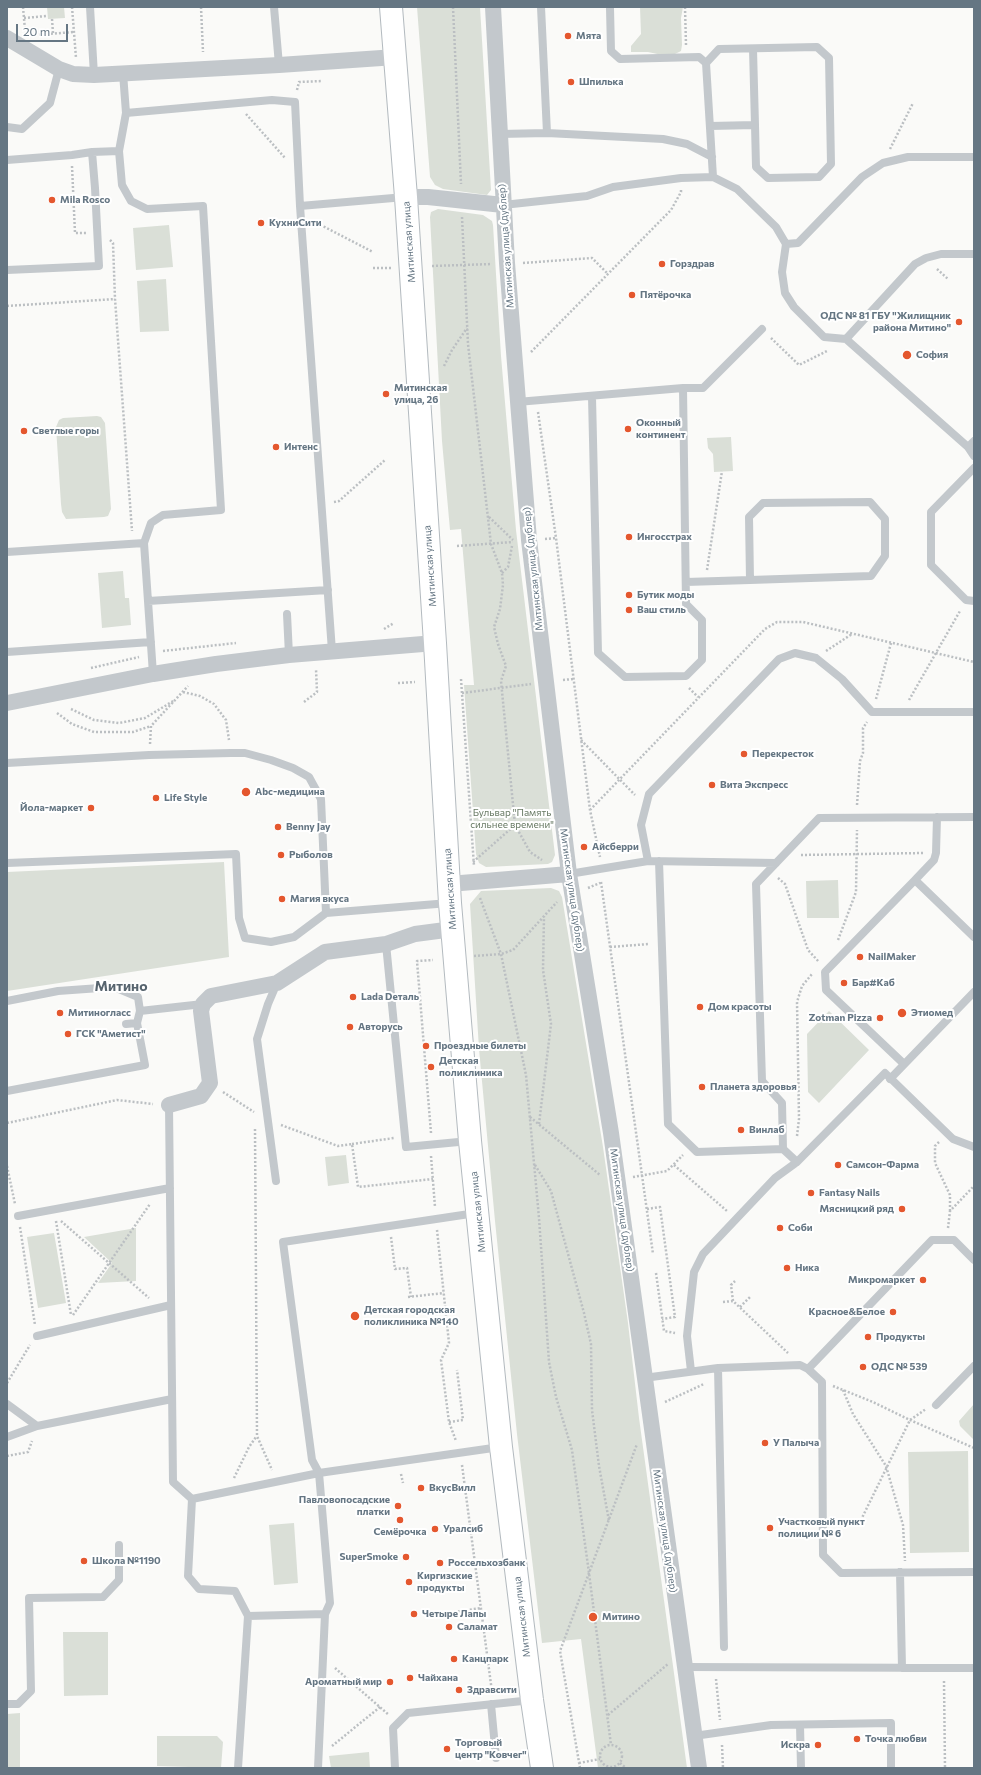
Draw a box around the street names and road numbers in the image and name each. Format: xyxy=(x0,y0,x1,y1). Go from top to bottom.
street label: Митинская улица (дублер) xyxy=(496,183,516,309)
street label: Митинская улица xyxy=(400,201,418,283)
street label: Митинская улица (дублер) xyxy=(521,506,545,632)
street label: Митинская улица xyxy=(421,525,439,607)
street label: Митинская улица (дублер) xyxy=(557,827,587,953)
street label: Митинская улица xyxy=(441,848,459,930)
street label: Митинская улица (дублер) xyxy=(607,1147,637,1273)
street label: Митинская улица xyxy=(468,1171,488,1253)
street label: Митинская улица (дублер) xyxy=(650,1468,680,1594)
street label: Митинская улица xyxy=(511,1576,533,1658)

